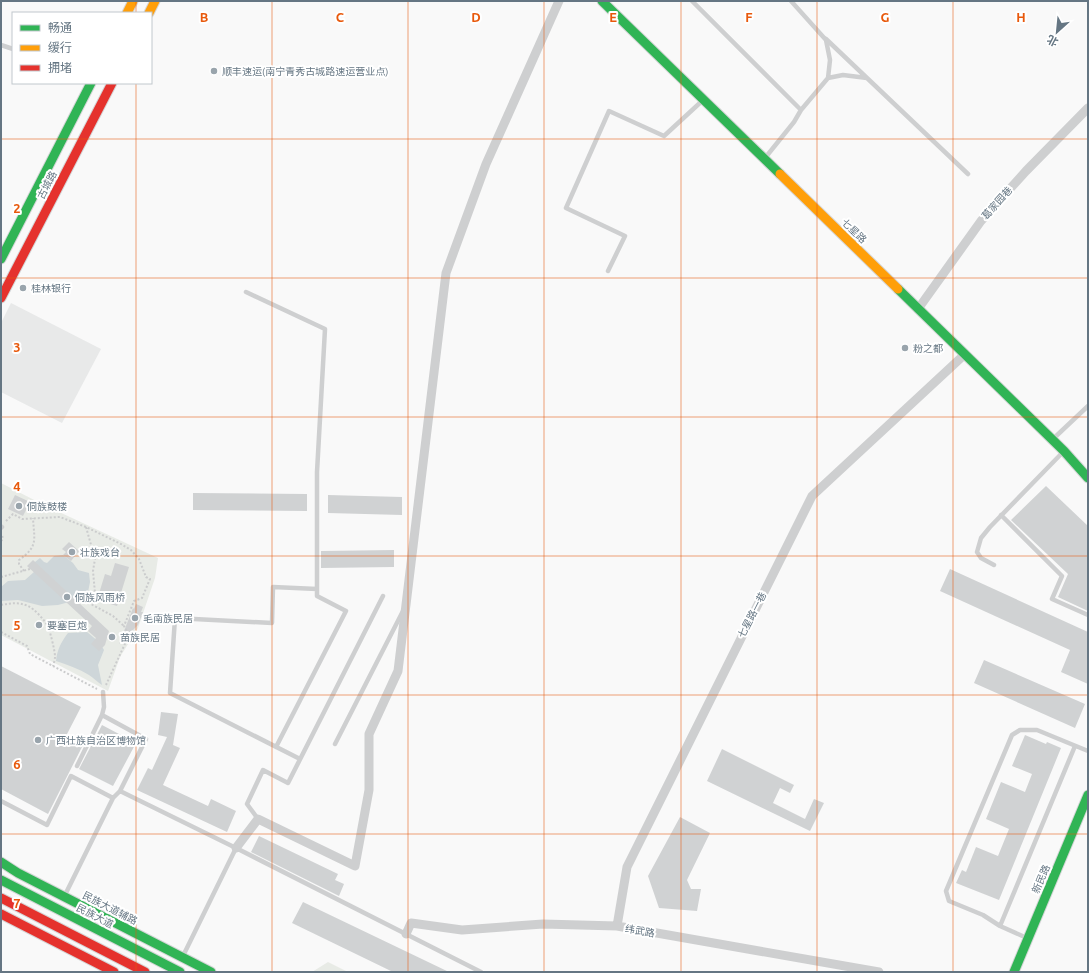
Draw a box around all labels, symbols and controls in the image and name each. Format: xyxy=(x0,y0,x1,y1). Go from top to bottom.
text: B xyxy=(200,10,209,24)
text: C xyxy=(336,10,345,24)
text: D xyxy=(471,10,481,24)
text: E xyxy=(609,10,617,24)
text: F xyxy=(745,10,753,24)
text: G xyxy=(881,10,890,24)
text: H xyxy=(1016,10,1026,24)
legend xyxy=(12,12,152,84)
north arrow xyxy=(1037,12,1077,52)
text: 畅通 xyxy=(48,21,72,34)
text: 北 xyxy=(1045,33,1060,49)
text: 缓行 xyxy=(48,41,72,54)
text: 拥堵 xyxy=(48,61,72,74)
marker: 顺丰速运(南宁青秀古城路速运营业点) xyxy=(209,66,219,76)
place label: 顺丰速运(南宁青秀古城路速运营业点) xyxy=(222,66,388,77)
street label: 古城路 xyxy=(35,169,59,201)
street label: 葛家园巷 xyxy=(980,184,1014,222)
text: 2 xyxy=(13,201,21,215)
street label: 七星路 xyxy=(839,217,869,245)
marker: 桂林银行 xyxy=(18,283,28,293)
place label: 桂林银行 xyxy=(31,283,71,294)
text: 3 xyxy=(13,340,21,354)
marker: 粉之都 xyxy=(900,343,910,353)
place label: 粉之都 xyxy=(913,343,943,354)
text: 4 xyxy=(13,479,21,493)
marker: 侗族鼓楼 xyxy=(14,501,24,511)
place label: 侗族鼓楼 xyxy=(27,501,67,512)
marker: 壮族戏台 xyxy=(67,547,77,557)
place label: 壮族戏台 xyxy=(80,547,120,558)
street label: 七星路一巷 xyxy=(736,590,768,640)
marker: 侗族风雨桥 xyxy=(62,592,72,602)
place label: 侗族风雨桥 xyxy=(75,592,125,603)
marker: 毛南族民居 xyxy=(130,613,140,623)
place label: 毛南族民居 xyxy=(143,613,193,624)
text: 5 xyxy=(13,618,21,632)
marker: 要塞巨炮 xyxy=(34,620,44,630)
place label: 要塞巨炮 xyxy=(47,620,87,631)
marker: 苗族民居 xyxy=(107,632,117,642)
place label: 苗族民居 xyxy=(120,632,160,643)
marker: 广西壮族自治区博物馆 xyxy=(33,735,43,745)
place label: 广西壮族自治区博物馆 xyxy=(46,735,146,746)
text: 6 xyxy=(13,757,21,771)
street label: 新民路 xyxy=(1030,863,1052,895)
street label: 民族大道辅路 xyxy=(81,889,139,927)
text: 7 xyxy=(13,896,21,910)
street label: 民族大道 xyxy=(74,902,116,930)
street label: 纬武路 xyxy=(624,923,656,939)

